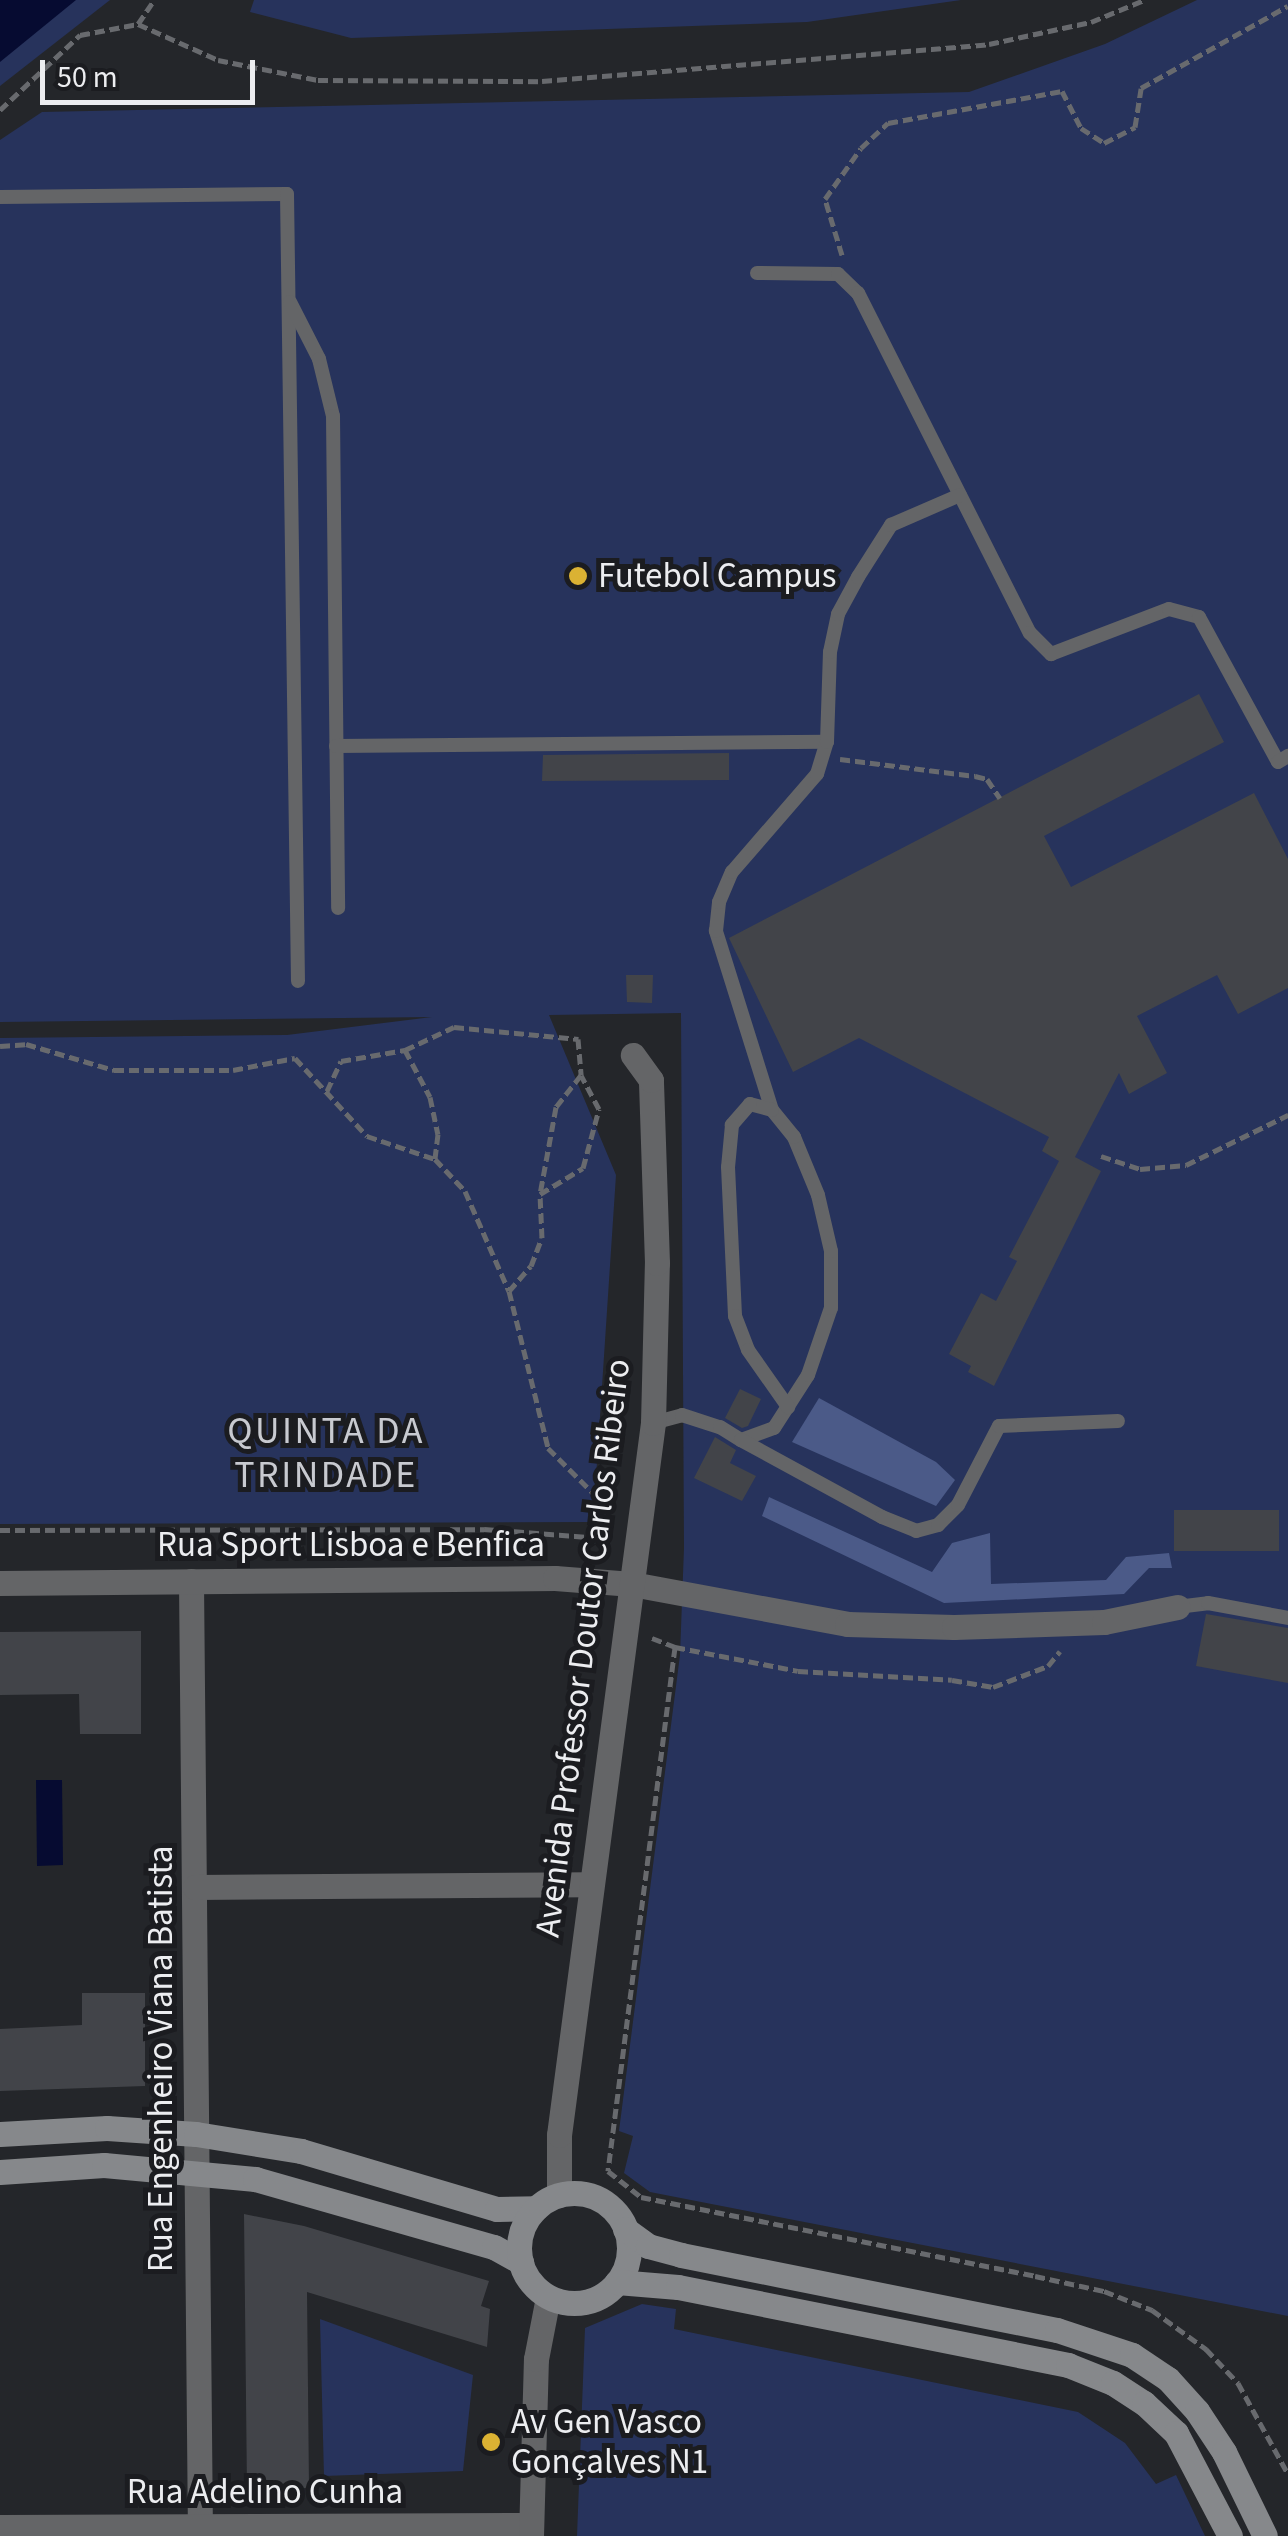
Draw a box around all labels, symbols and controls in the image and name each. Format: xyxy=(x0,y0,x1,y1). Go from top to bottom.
scale bar xyxy=(45,40,260,102)
text: 50 m xyxy=(57,56,118,99)
place label: Futebol Campus xyxy=(598,555,836,597)
marker: Futebol Campus xyxy=(567,565,589,587)
street label: Avenida Professor Doutor Carlos Ribeiro xyxy=(527,1357,639,1939)
district label: QUINTA DA TRINDADE xyxy=(227,1409,425,1498)
street label: Rua Sport Lisboa e Benfica xyxy=(157,1524,545,1566)
street label: Rua Engenheiro Viana Batista xyxy=(140,1846,182,2272)
place label: Av Gen Vasco Gonçalves N1 xyxy=(511,2401,708,2483)
marker: Av Gen Vasco Gonçalves N1 xyxy=(480,2431,502,2453)
street label: Rua Adelino Cunha xyxy=(127,2471,403,2513)

